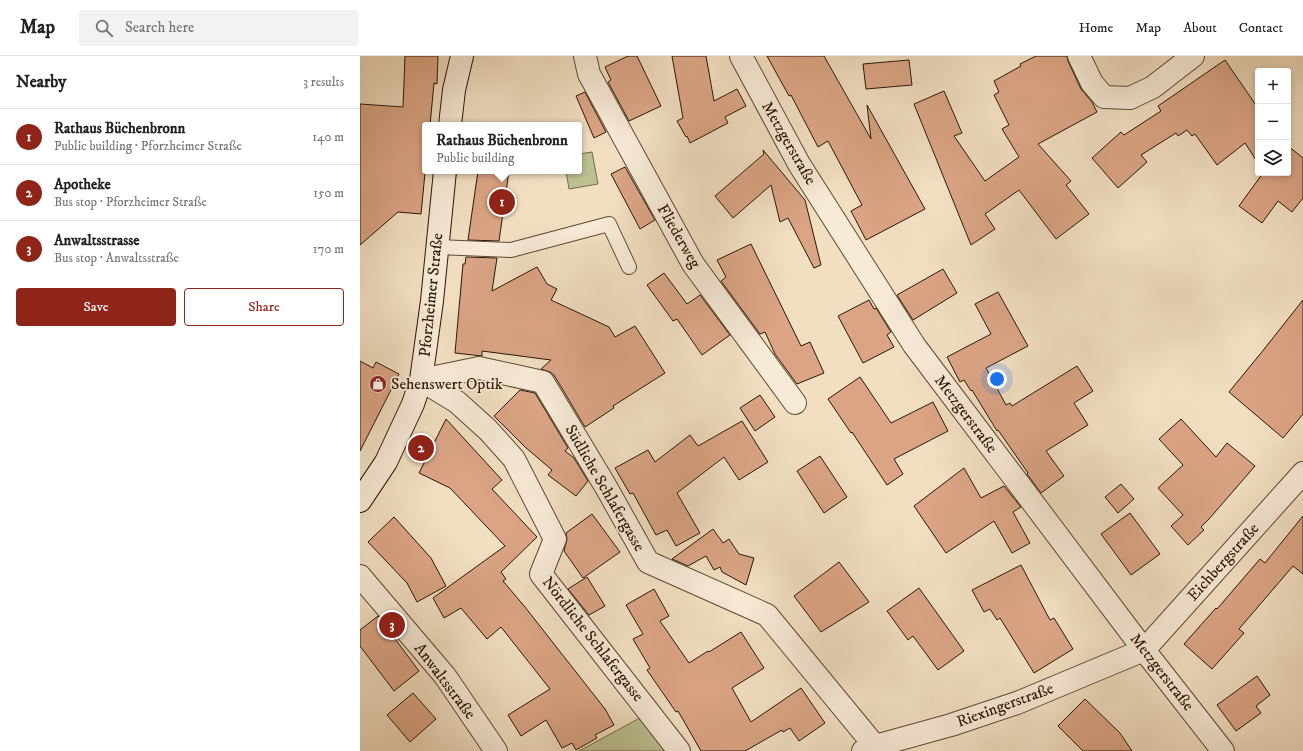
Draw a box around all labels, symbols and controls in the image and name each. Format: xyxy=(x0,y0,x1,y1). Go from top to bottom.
search box xyxy=(79,10,359,46)
text: Map xyxy=(20,16,55,39)
icon: search xyxy=(93,17,115,39)
text: Search here xyxy=(125,18,194,37)
text: Home xyxy=(1079,19,1113,37)
text: Map xyxy=(1135,19,1161,37)
text: About xyxy=(1183,19,1217,37)
text: Contact xyxy=(1239,19,1283,37)
map controls xyxy=(1255,68,1291,176)
button: + xyxy=(1255,68,1291,104)
text: Nearby xyxy=(16,71,66,93)
text: 3 results xyxy=(303,74,344,90)
street label: Metzgerstraße xyxy=(757,98,821,189)
button: − xyxy=(1255,104,1291,140)
text: Rathaus Büchenbronn xyxy=(54,119,185,138)
popup xyxy=(422,122,582,174)
text: 1 xyxy=(27,129,31,145)
text: 140 m xyxy=(312,129,344,145)
text: Rathaus Büchenbronn xyxy=(436,131,568,150)
text: Public building · Pforzheimer Straße xyxy=(54,138,242,154)
button: layers xyxy=(1255,140,1291,176)
text: Public building xyxy=(436,150,514,166)
text: Apotheke xyxy=(54,175,111,194)
text: 2 xyxy=(26,185,32,201)
text: 150 m xyxy=(313,185,344,201)
pin: 1 xyxy=(489,187,515,217)
text: Bus stop · Pforzheimer Straße xyxy=(54,194,207,210)
street label: Fliederweg xyxy=(653,200,705,272)
text: Anwaltsstrasse xyxy=(54,231,140,250)
street label: Pforzheimer Straße xyxy=(415,232,447,358)
text: 3 xyxy=(27,241,31,257)
text: 170 m xyxy=(313,241,344,257)
text: Bus stop · Anwaltsstraße xyxy=(54,250,179,266)
button: Save xyxy=(16,288,176,326)
button: Share xyxy=(184,288,344,326)
your location xyxy=(987,369,1007,389)
street label: Metzgerstraße xyxy=(930,371,1002,457)
shop icon: Sehenswert Optik xyxy=(368,374,388,394)
place label: Sehenswert Optik xyxy=(391,374,503,394)
street label: Südliche Schlafergasse xyxy=(561,421,650,555)
pin: 2 xyxy=(408,433,434,463)
street label: Eichbergstraße xyxy=(1183,519,1264,605)
street label: Nördliche Schlafergasse xyxy=(538,572,648,706)
pin: 3 xyxy=(379,610,405,640)
street label: Metzgerstraße xyxy=(1126,629,1199,715)
street label: Anwaltsstraße xyxy=(410,639,480,723)
street label: Riexingerstraße xyxy=(954,678,1057,732)

